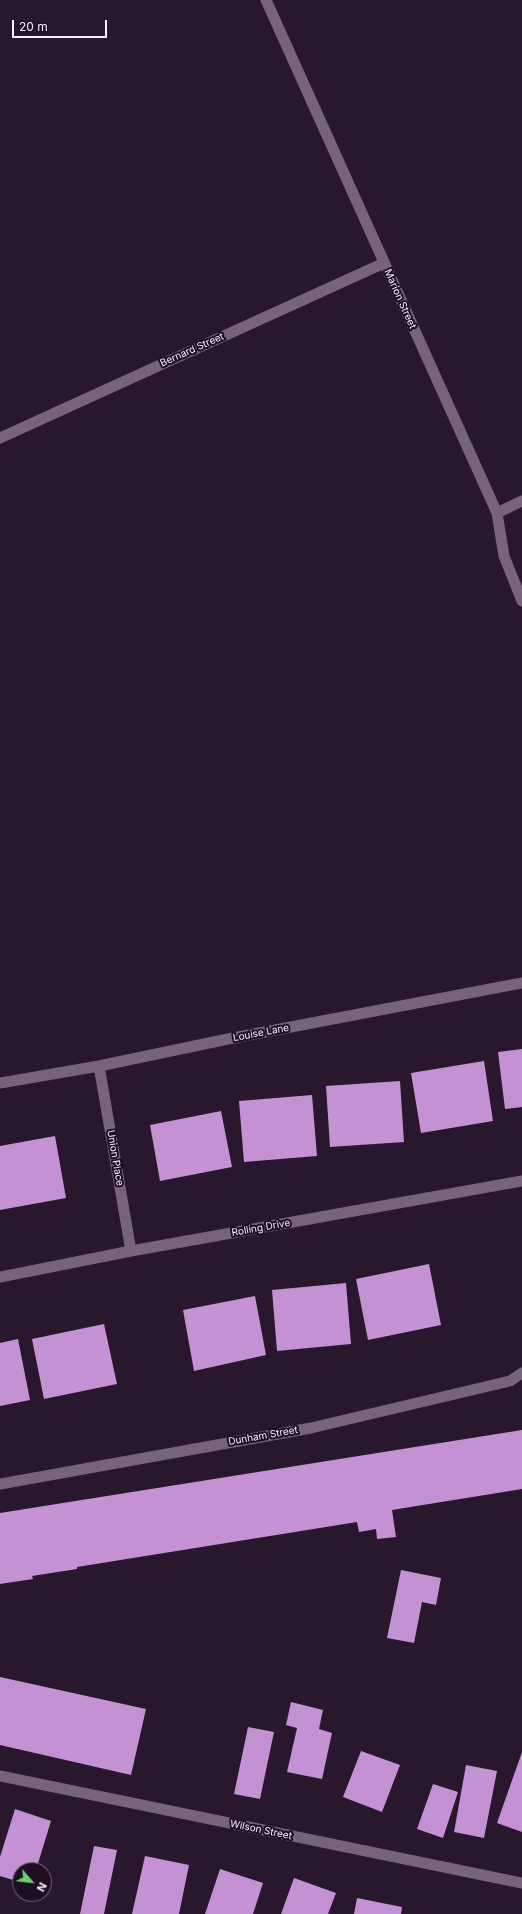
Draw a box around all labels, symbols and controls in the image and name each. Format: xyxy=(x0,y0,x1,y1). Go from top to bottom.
scale bar xyxy=(14,12,109,38)
text: 20 m xyxy=(19,19,48,34)
street label: Marion Street xyxy=(382,267,418,331)
street label: Bernard Street xyxy=(158,331,226,369)
street label: Louise Lane xyxy=(232,1022,290,1044)
street label: Union Place xyxy=(104,1129,126,1187)
street label: Rolling Drive xyxy=(231,1217,291,1239)
street label: Dunham Street xyxy=(227,1424,299,1448)
street label: Wilson Street xyxy=(229,1818,293,1842)
north arrow xyxy=(12,1862,52,1902)
text: N xyxy=(34,1880,50,1894)

